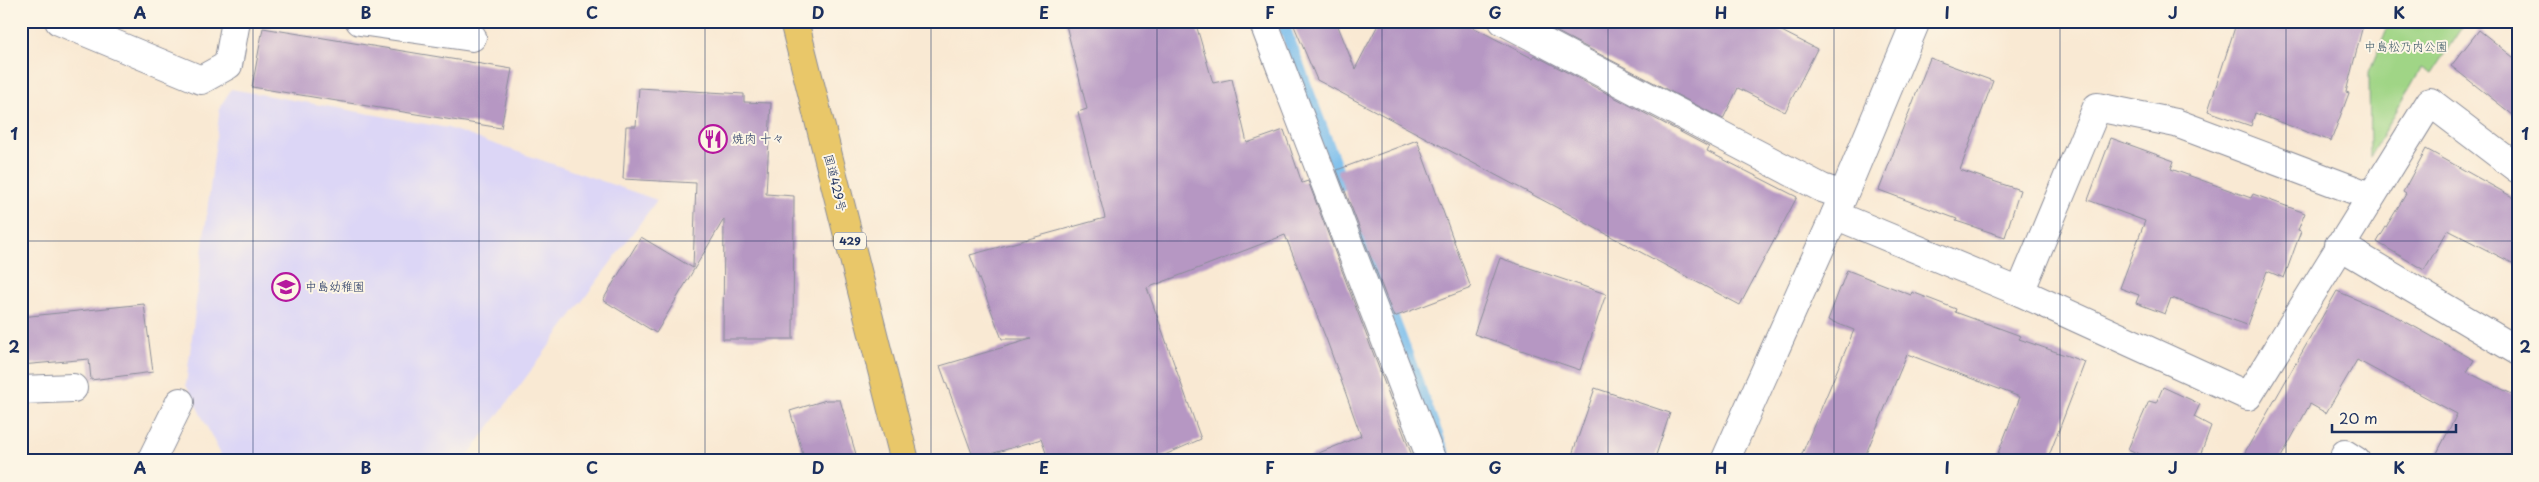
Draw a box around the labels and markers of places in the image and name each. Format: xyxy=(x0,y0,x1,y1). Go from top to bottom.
restaurant icon: 焼肉 十々 xyxy=(698,124,728,154)
place label: 焼肉 十々 xyxy=(732,129,784,147)
school or university icon: 中島幼稚園 xyxy=(271,272,301,302)
place label: 中島幼稚園 xyxy=(305,277,365,295)

